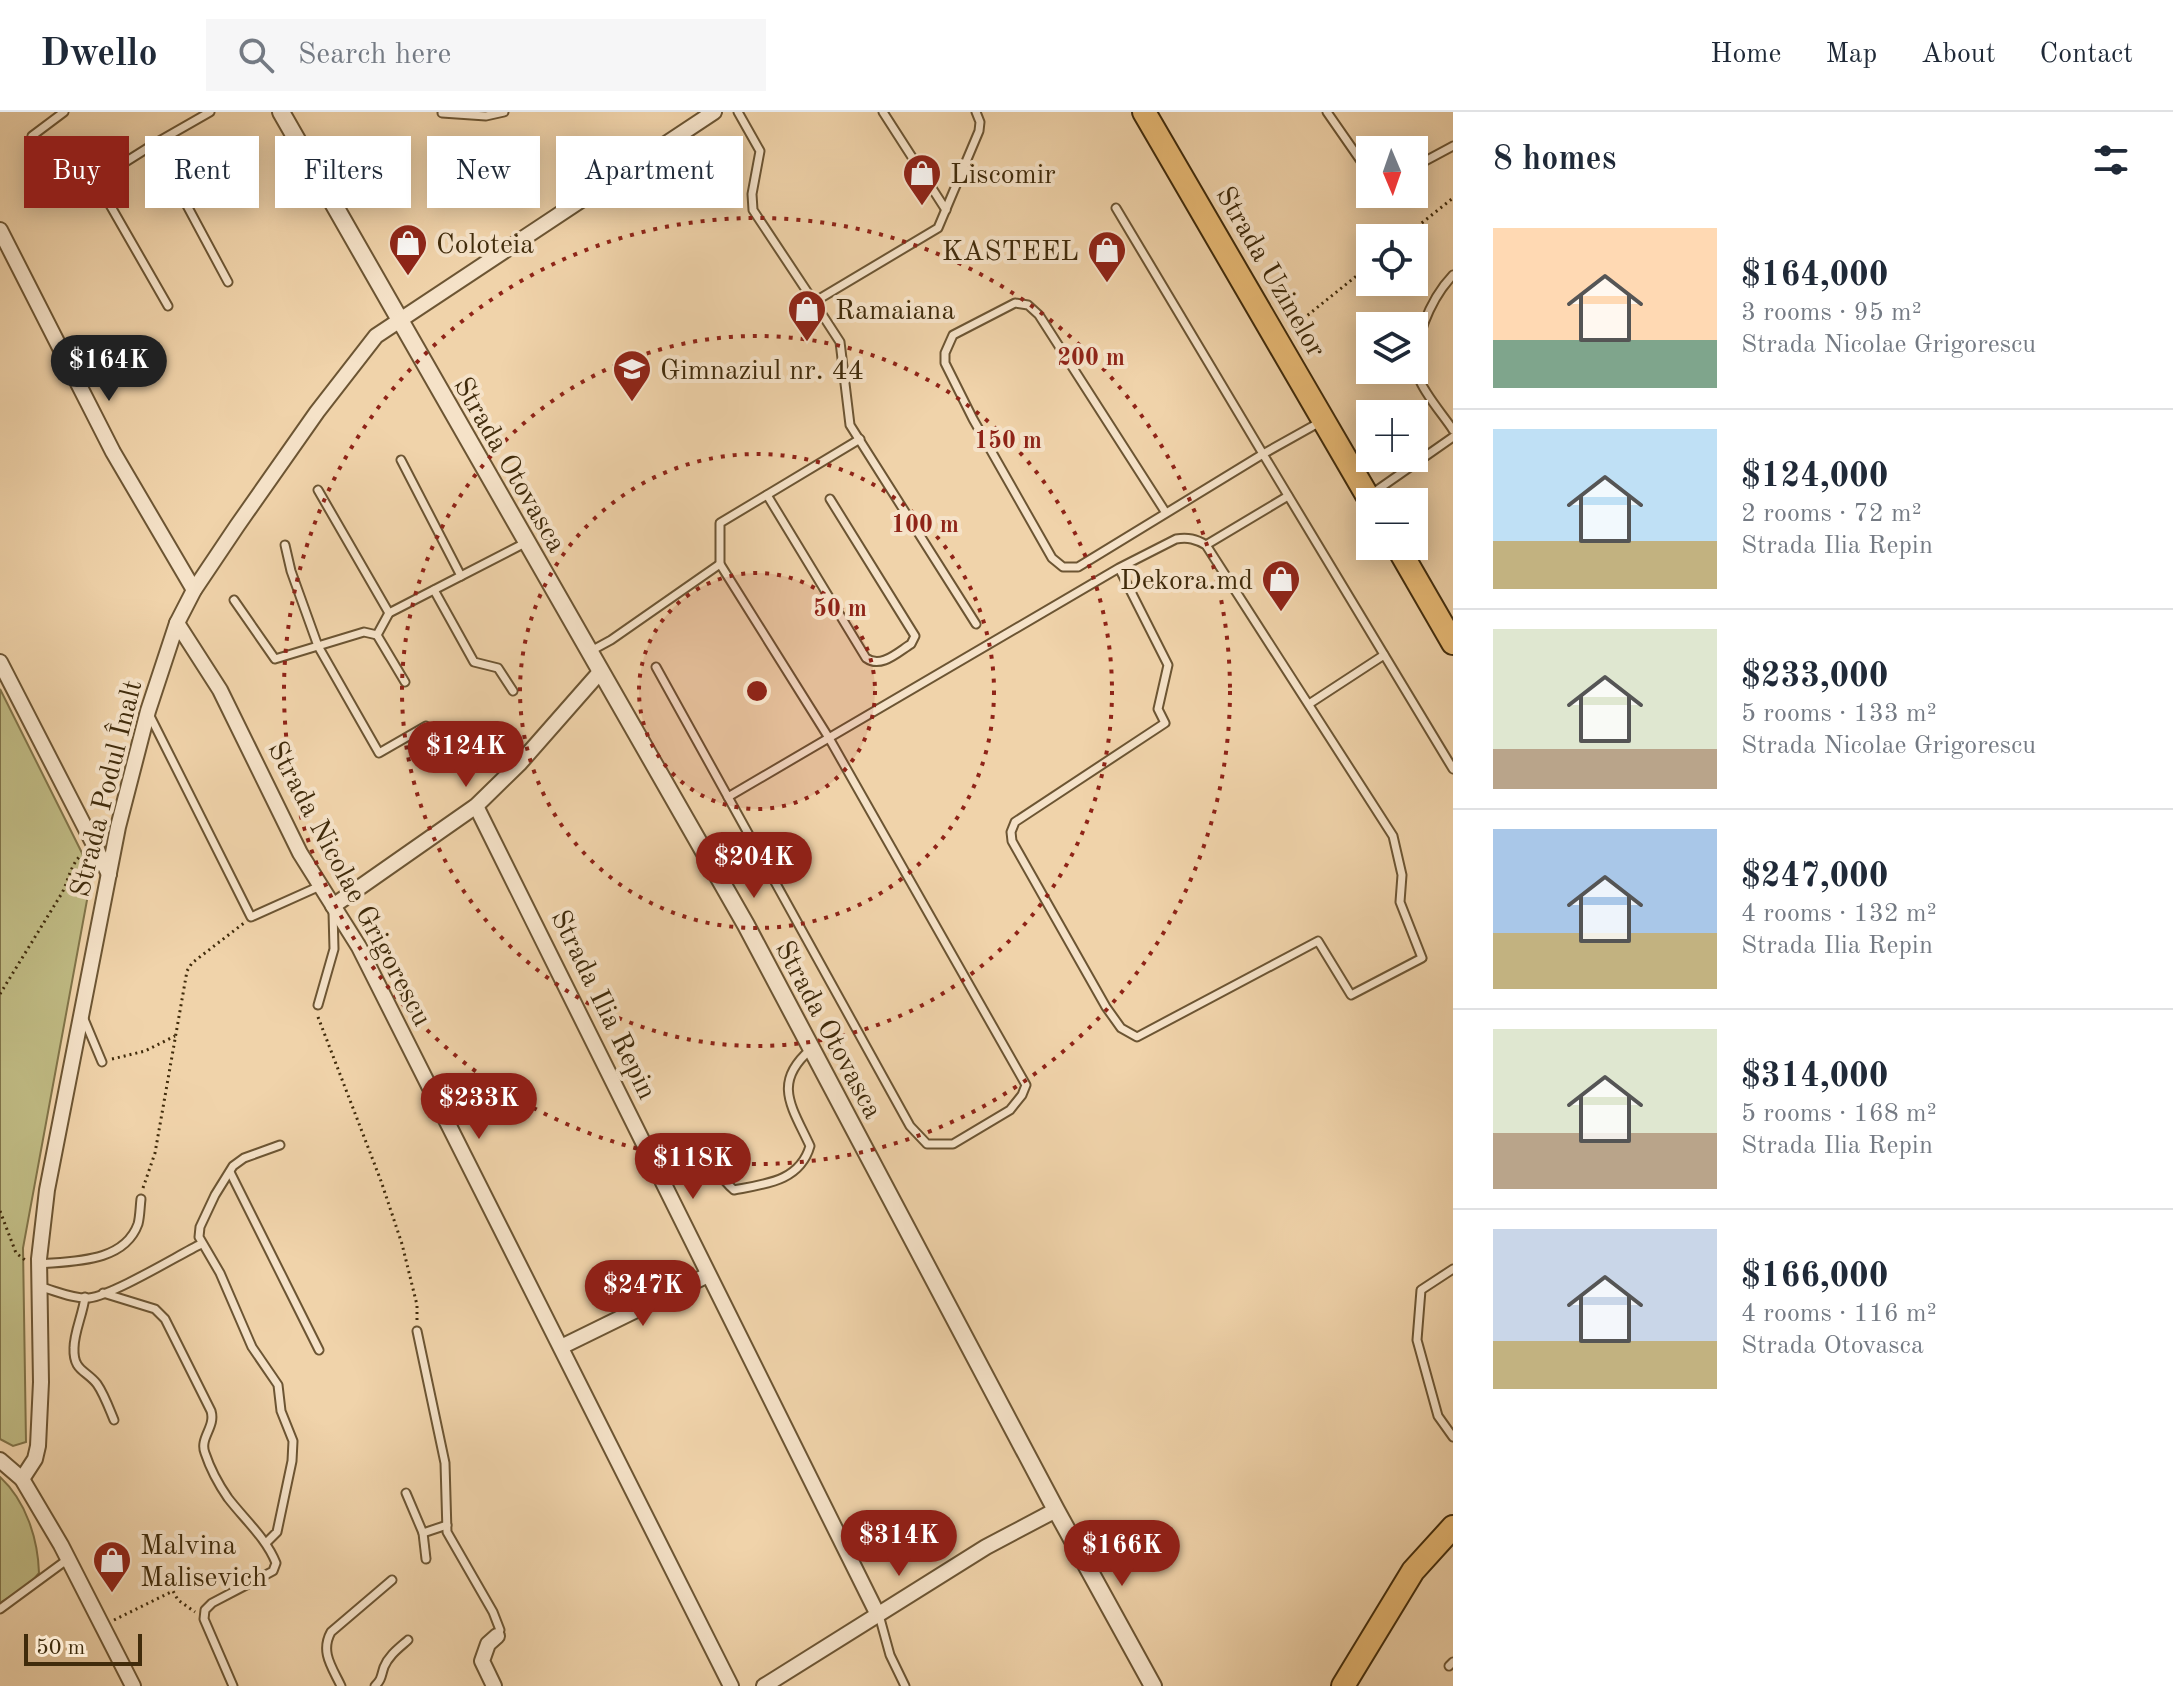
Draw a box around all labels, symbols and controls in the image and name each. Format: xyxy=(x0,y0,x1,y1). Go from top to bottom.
search box xyxy=(206,19,766,91)
icon: search xyxy=(234,33,278,77)
text: Dwello xyxy=(40,36,158,74)
text: Search here xyxy=(298,40,451,70)
text: Home xyxy=(1710,41,1781,69)
text: Map xyxy=(1825,41,1877,69)
text: About xyxy=(1921,41,1996,69)
text: Contact xyxy=(2040,41,2133,69)
chip: Buy xyxy=(24,136,129,208)
chip: Rent xyxy=(145,136,259,208)
chip: Filters xyxy=(275,136,411,208)
chip: New xyxy=(427,136,540,208)
chip: Apartment xyxy=(556,136,743,208)
north arrow xyxy=(1356,136,1428,208)
map controls xyxy=(1356,136,1428,560)
icon: filters xyxy=(2089,138,2133,182)
text: 8 homes xyxy=(1493,143,1616,177)
shop icon: Liscomir xyxy=(901,152,943,207)
place label: Liscomir xyxy=(950,162,1056,190)
street label: Strada Uzinelor xyxy=(1209,183,1329,362)
shop icon: Coloteia xyxy=(387,222,429,277)
button: locate xyxy=(1356,224,1428,296)
shop icon: KASTEEL xyxy=(1086,229,1128,284)
place label: Coloteia xyxy=(436,232,534,260)
place label: KASTEEL xyxy=(942,239,1079,267)
text: $164,000 xyxy=(1741,259,1889,293)
icon: home xyxy=(1557,260,1653,356)
shop icon: Ramaiana xyxy=(786,288,828,343)
place label: Ramaiana xyxy=(835,298,955,326)
text: 3 rooms · 95 m² xyxy=(1741,300,1922,326)
button: layers xyxy=(1356,312,1428,384)
text: Strada Nicolae Grigorescu xyxy=(1741,332,2036,358)
pin: $164K xyxy=(53,335,165,403)
text: 200 m xyxy=(1057,347,1125,371)
text: $164K xyxy=(69,348,149,374)
school or university icon: Gimnaziul nr. 44 xyxy=(611,348,653,403)
place label: Gimnaziul nr. 44 xyxy=(660,358,864,386)
street label: Strada Otovasca xyxy=(447,373,570,558)
button: + xyxy=(1356,400,1428,472)
text: 150 m xyxy=(974,429,1042,454)
text: $124,000 xyxy=(1741,460,1889,494)
icon: home xyxy=(1557,461,1653,557)
button: − xyxy=(1356,488,1428,560)
text: 2 rooms · 72 m² xyxy=(1741,501,1922,527)
text: 100 m xyxy=(891,514,959,538)
text: Strada Ilia Repin xyxy=(1741,533,1933,559)
shop icon: Dekora.md xyxy=(1260,558,1302,613)
place label: Dekora.md xyxy=(1120,568,1253,596)
text: 50 m xyxy=(813,597,867,622)
text: $233,000 xyxy=(1741,660,1889,694)
icon: home xyxy=(1557,661,1653,757)
street label: Strada Podul Înalt xyxy=(63,676,148,900)
centre of rings xyxy=(743,677,771,705)
text: 5 rooms · 133 m² xyxy=(1741,701,1937,727)
pin: $124K xyxy=(410,721,522,789)
text: Strada Nicolae Grigorescu xyxy=(1741,733,2036,759)
text: $124K xyxy=(426,734,506,760)
street label: Strada Nicolae Grigorescu xyxy=(261,737,435,1031)
pin: $204K xyxy=(698,832,810,900)
text: $204K xyxy=(714,845,794,871)
text: $247,000 xyxy=(1741,860,1889,894)
icon: home xyxy=(1557,861,1653,957)
text: 4 rooms · 132 m² xyxy=(1741,901,1937,927)
street label: Strada Ilia Repin xyxy=(544,906,660,1104)
text: Strada Ilia Repin xyxy=(1741,933,1933,959)
street label: Strada Otovasca xyxy=(769,937,886,1124)
text: $314,000 xyxy=(1741,1060,1889,1094)
icon: home xyxy=(1557,1061,1653,1157)
pin: $233K xyxy=(423,1073,535,1141)
text: $233K xyxy=(439,1086,519,1112)
text: 5 rooms · 168 m² xyxy=(1741,1101,1937,1127)
pin: $118K xyxy=(637,1133,749,1201)
text: Strada Ilia Repin xyxy=(1741,1133,1933,1159)
text: $118K xyxy=(653,1146,733,1172)
pin: $247K xyxy=(587,1260,699,1328)
text: $166,000 xyxy=(1741,1260,1889,1294)
icon: home xyxy=(1557,1261,1653,1357)
text: $247K xyxy=(603,1273,683,1299)
text: 4 rooms · 116 m² xyxy=(1741,1301,1937,1327)
text: Strada Otovasca xyxy=(1741,1333,1924,1359)
pin: $314K xyxy=(843,1510,955,1578)
pin: $166K xyxy=(1066,1520,1178,1588)
text: $314K xyxy=(859,1523,939,1549)
place label: Malvina Malisevich xyxy=(140,1533,267,1593)
text: $166K xyxy=(1082,1533,1162,1559)
shop icon: Malvina Malisevich xyxy=(91,1539,133,1594)
scale bar xyxy=(24,1630,142,1666)
text: 50 m xyxy=(36,1637,85,1659)

